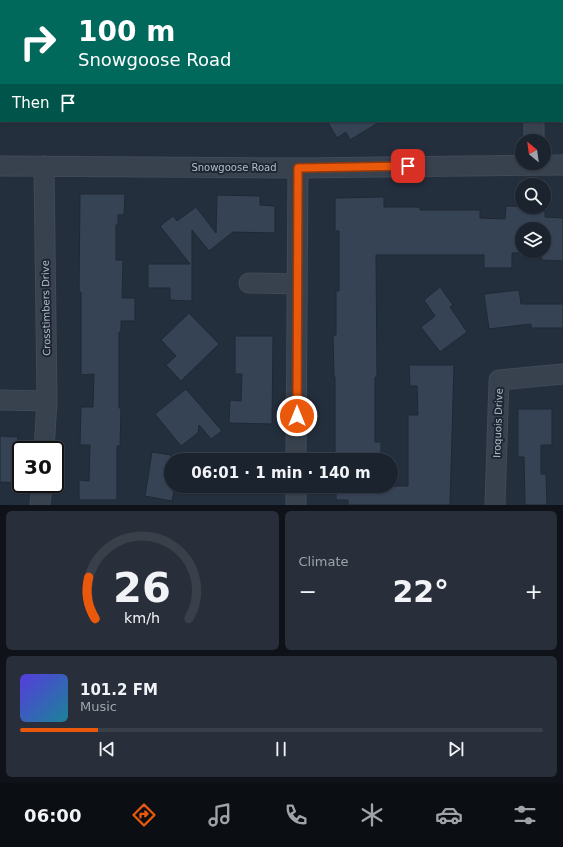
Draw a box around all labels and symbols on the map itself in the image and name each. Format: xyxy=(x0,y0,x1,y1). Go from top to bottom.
north arrow xyxy=(515,134,551,170)
pin xyxy=(391,149,425,183)
street label: Snowgoose Road xyxy=(191,162,277,173)
street label: Crosstimbers Drive xyxy=(40,260,52,356)
street label: Iroquois Drive xyxy=(491,388,505,458)
position arrow xyxy=(276,395,318,437)
speed limit sign: 30 xyxy=(12,441,64,493)

